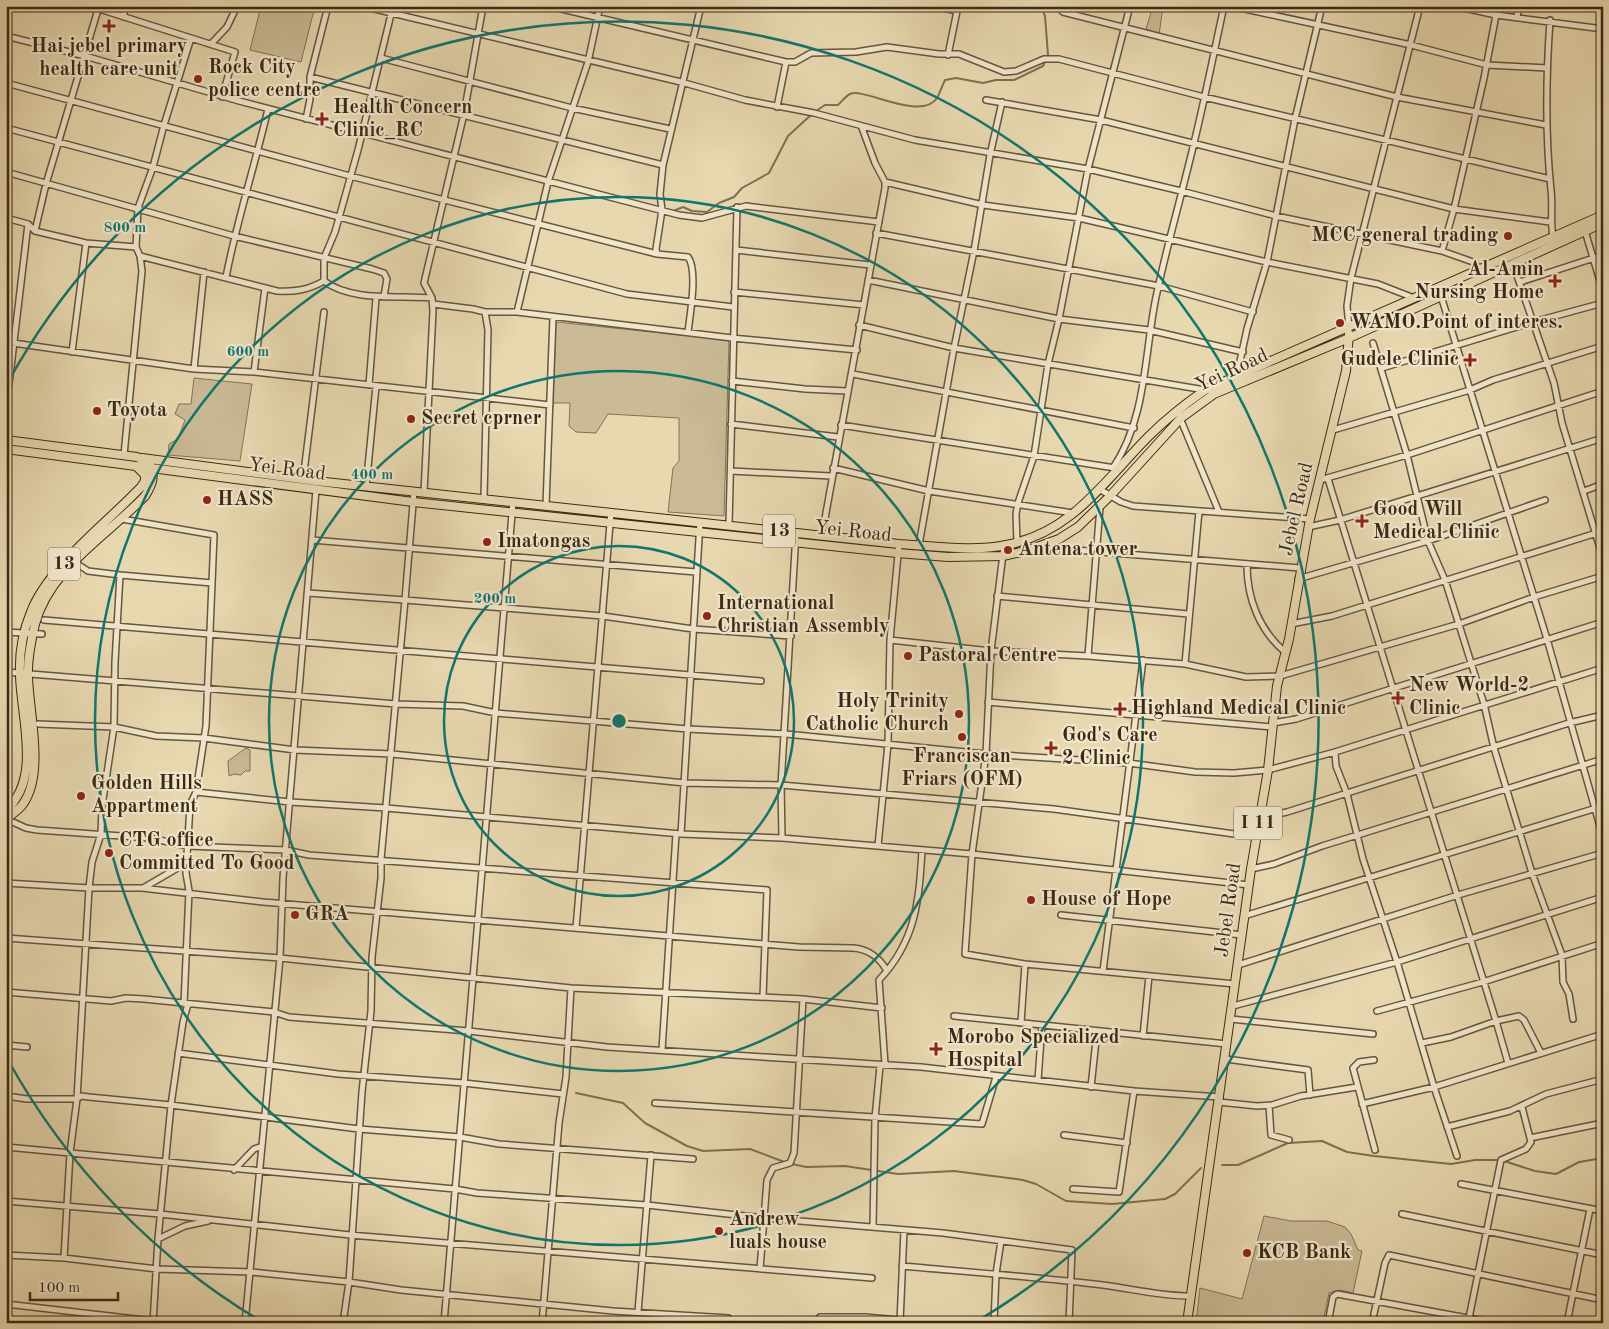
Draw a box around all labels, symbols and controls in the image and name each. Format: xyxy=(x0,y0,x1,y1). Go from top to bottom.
marker: Hai jebel primary health care unit xyxy=(102,19,116,33)
place label: Hai jebel primary health care unit xyxy=(31,37,187,80)
place label: Rock City police centre xyxy=(208,58,321,101)
marker: Rock City police centre xyxy=(192,73,204,85)
place label: Health Concern Clinic_RC xyxy=(333,98,472,141)
marker: Health Concern Clinic_RC xyxy=(315,112,329,126)
text: 800 m xyxy=(104,221,146,236)
place label: MCC general trading xyxy=(1312,226,1498,246)
marker: MCC general trading xyxy=(1502,230,1514,242)
place label: Al-Amin Nursing Home xyxy=(1415,260,1544,303)
marker: Al-Amin Nursing Home xyxy=(1548,274,1562,288)
place label: WAMO.Point of interes. xyxy=(1350,313,1563,333)
marker: WAMO.Point of interes. xyxy=(1334,317,1346,329)
text: 600 m xyxy=(227,345,269,360)
street label: Yei Road xyxy=(1192,345,1272,397)
place label: Gudele Clinic xyxy=(1341,350,1459,370)
marker: Gudele Clinic xyxy=(1463,353,1477,367)
place label: Toyota xyxy=(107,401,167,421)
marker: Toyota xyxy=(91,405,103,417)
place label: Secret cprner xyxy=(421,409,542,429)
marker: Secret cprner xyxy=(405,413,417,425)
street label: Yei Road xyxy=(247,455,327,485)
street label: Jebel Road xyxy=(1277,460,1317,558)
text: 400 m xyxy=(351,468,393,483)
place label: HASS xyxy=(217,490,273,510)
marker: HASS xyxy=(201,494,213,506)
place label: Good Will Medical Clinic xyxy=(1373,500,1500,543)
road number: 13 xyxy=(763,514,795,548)
marker: Good Will Medical Clinic xyxy=(1355,514,1369,528)
street label: Yei Road xyxy=(813,518,893,546)
place label: Imatongas xyxy=(497,532,590,552)
marker: Imatongas xyxy=(481,536,493,548)
place label: Antena tower xyxy=(1018,540,1138,560)
marker: Antena tower xyxy=(1002,544,1014,556)
road number: 13 xyxy=(48,548,80,580)
text: 200 m xyxy=(474,592,516,607)
place label: International Christian Assembly xyxy=(717,594,890,637)
marker: International Christian Assembly xyxy=(701,610,713,622)
place label: Pastoral Centre xyxy=(918,646,1057,666)
marker: Pastoral Centre xyxy=(902,650,914,662)
place label: New World-2 Clinic xyxy=(1409,676,1529,719)
marker: New World-2 Clinic xyxy=(1391,691,1405,705)
place label: Holy Trinity Catholic Church xyxy=(805,692,949,735)
place label: Highland Medical Clinic xyxy=(1131,699,1346,719)
marker: Highland Medical Clinic xyxy=(1113,702,1127,716)
marker: Holy Trinity Catholic Church xyxy=(953,708,965,720)
centre of rings xyxy=(610,712,628,730)
place label: God's Care 2 Clinic xyxy=(1062,726,1158,769)
marker: Franciscan Friars (OFM) xyxy=(956,731,968,743)
marker: God's Care 2 Clinic xyxy=(1044,741,1058,755)
place label: Franciscan Friars (OFM) xyxy=(901,747,1023,790)
place label: Golden Hills Appartment xyxy=(91,774,202,817)
marker: Golden Hills Appartment xyxy=(75,790,87,802)
road number: I 11 xyxy=(1234,806,1282,840)
place label: CTG office Committed To Good xyxy=(119,831,295,874)
marker: CTG office Committed To Good xyxy=(103,847,115,859)
street label: Jebel Road xyxy=(1212,862,1246,958)
place label: House of Hope xyxy=(1041,890,1172,910)
marker: House of Hope xyxy=(1025,894,1037,906)
place label: GRA xyxy=(305,905,349,925)
marker: GRA xyxy=(289,909,301,921)
place label: Morobo Specialized Hospital xyxy=(947,1028,1120,1071)
marker: Morobo Specialized Hospital xyxy=(929,1042,943,1056)
place label: Andrew luals house xyxy=(729,1210,827,1253)
marker: Andrew luals house xyxy=(713,1225,725,1237)
place label: KCB Bank xyxy=(1257,1243,1351,1263)
marker: KCB Bank xyxy=(1241,1247,1253,1259)
scale bar xyxy=(30,1269,118,1301)
text: 100 m xyxy=(38,1281,80,1296)

